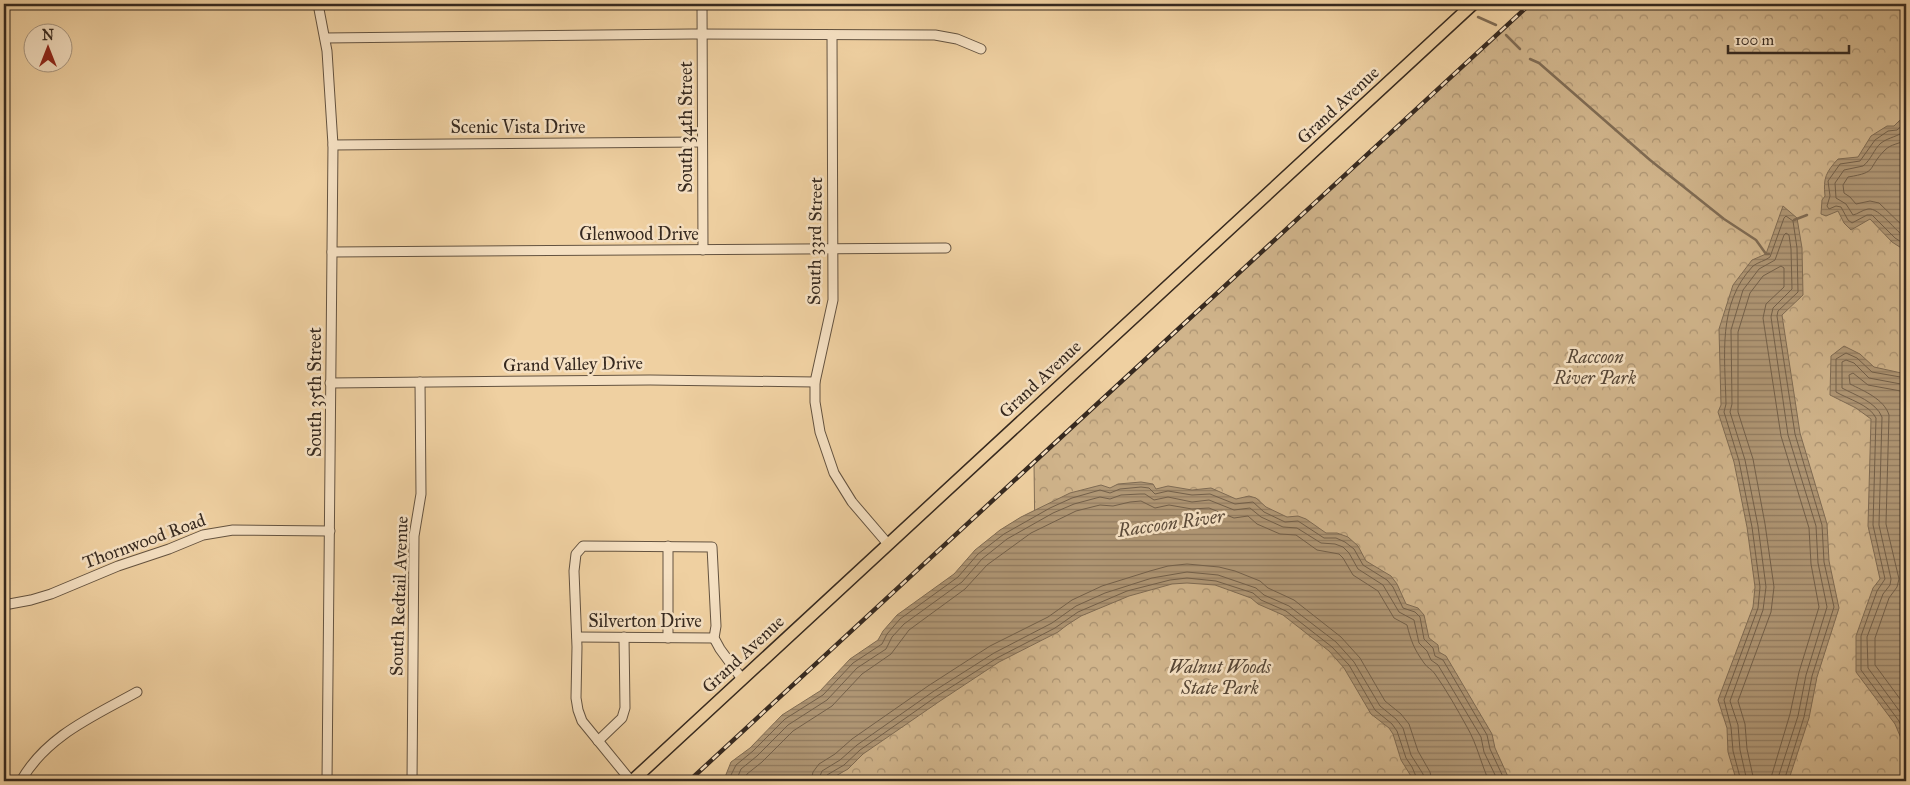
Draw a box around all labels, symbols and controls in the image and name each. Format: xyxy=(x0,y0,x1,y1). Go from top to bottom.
north arrow xyxy=(22,22,72,72)
scale bar xyxy=(1728,22,1849,54)
text: N xyxy=(42,27,54,44)
text: 100 m xyxy=(1735,31,1775,49)
street label: South 34th Street xyxy=(675,61,697,193)
street label: Grand Avenue xyxy=(1292,61,1384,149)
street label: Scenic Vista Drive xyxy=(450,116,586,138)
street label: South 33rd Street xyxy=(803,176,827,305)
street label: Glenwood Drive xyxy=(579,223,699,245)
street label: South 35th Street xyxy=(304,326,326,457)
street label: Grand Avenue xyxy=(994,335,1086,423)
park label: Raccoon River Park xyxy=(1553,346,1636,389)
street label: Grand Valley Drive xyxy=(503,352,643,376)
water label: Raccoon River xyxy=(1115,504,1227,542)
street label: Thornwood Road xyxy=(80,509,208,573)
street label: South Redtail Avenue xyxy=(385,516,413,676)
street label: Silverton Drive xyxy=(588,610,702,632)
street label: Grand Avenue xyxy=(697,610,789,698)
park label: Walnut Woods State Park xyxy=(1169,656,1272,699)

